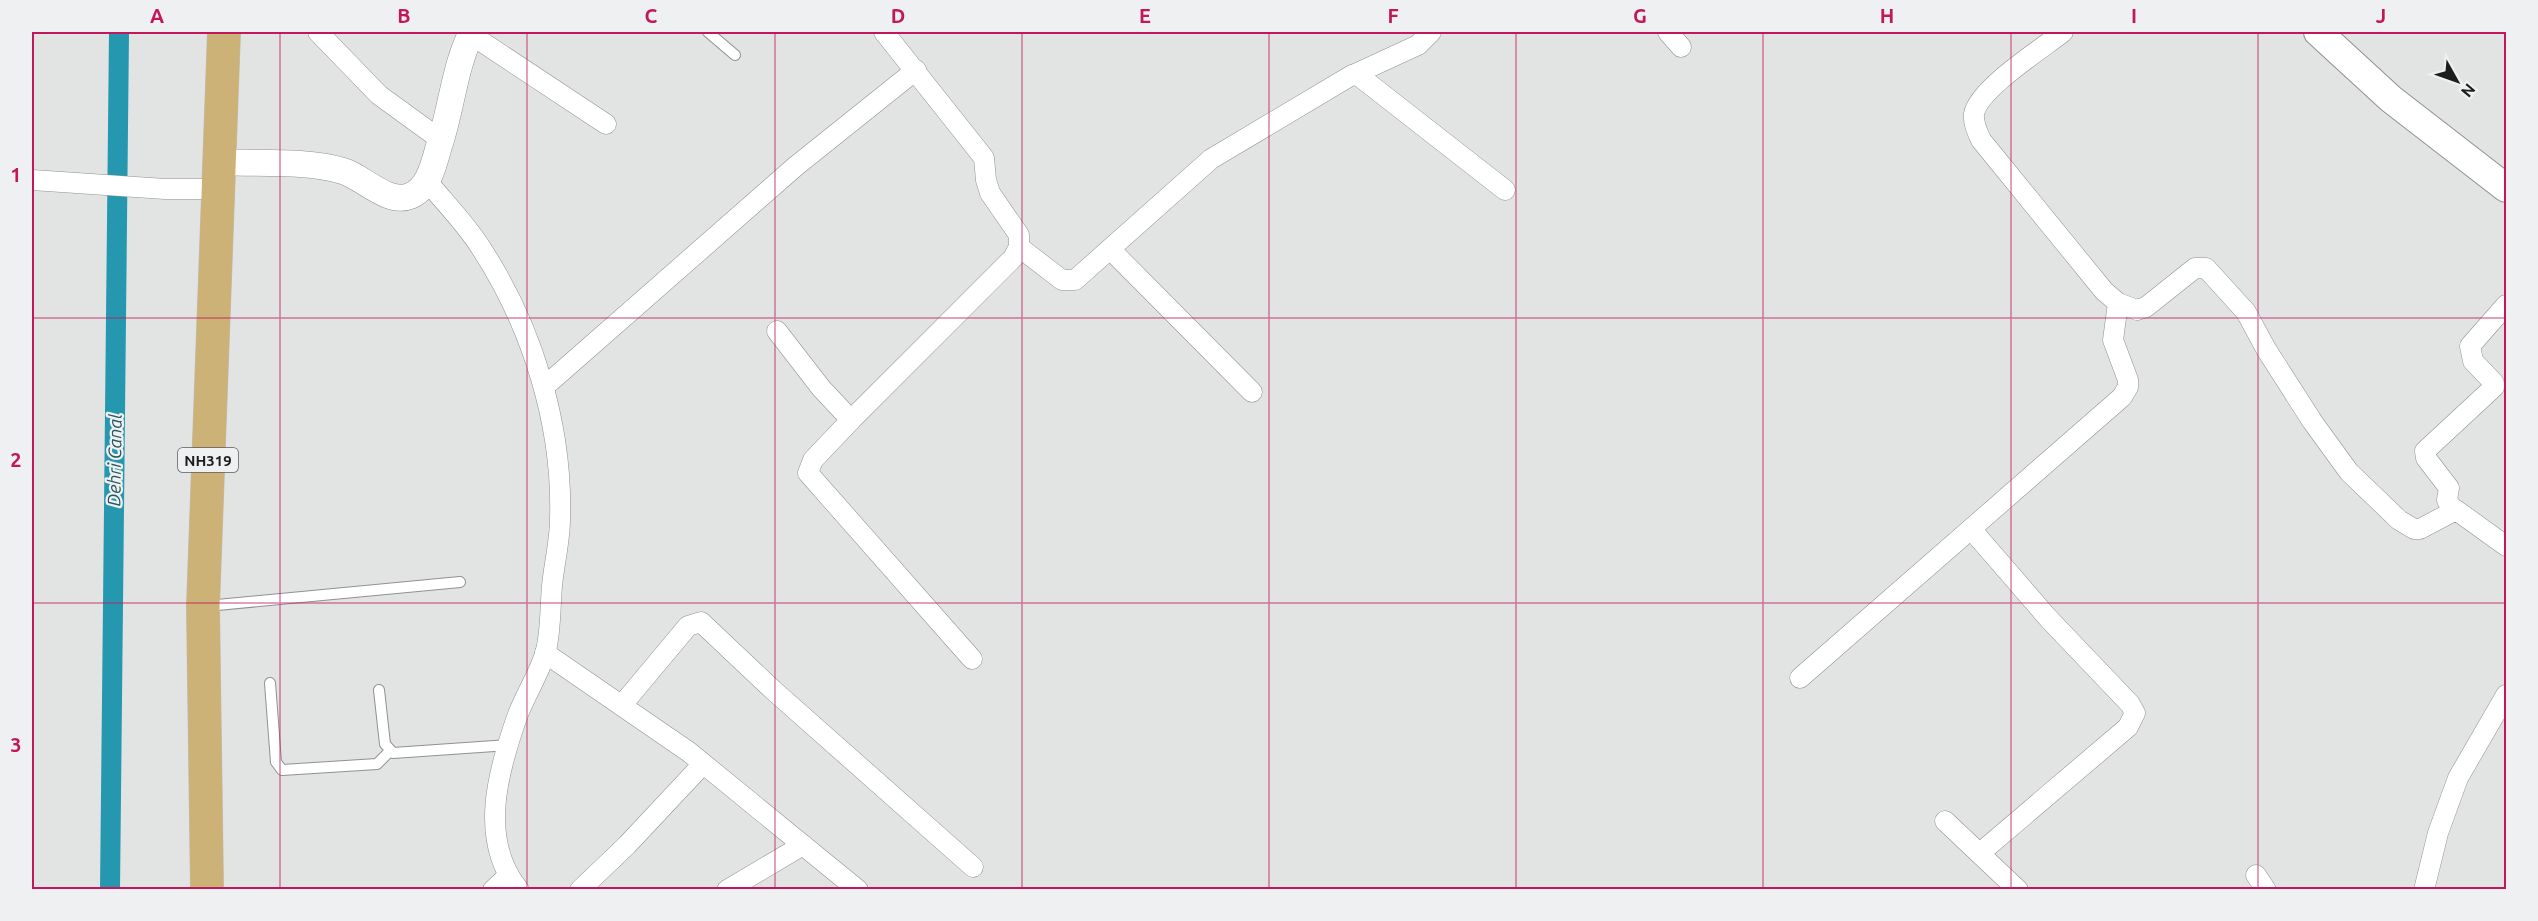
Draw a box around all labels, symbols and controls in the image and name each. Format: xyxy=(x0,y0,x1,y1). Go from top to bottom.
text: A xyxy=(150,4,164,27)
text: B xyxy=(397,4,411,27)
text: C xyxy=(645,4,658,27)
text: D xyxy=(891,4,905,27)
text: E xyxy=(1139,4,1151,27)
text: F xyxy=(1387,4,1399,27)
text: G xyxy=(1633,4,1647,27)
text: H xyxy=(1880,4,1894,27)
text: I xyxy=(2131,4,2137,27)
text: J xyxy=(2376,4,2386,27)
north arrow xyxy=(2427,51,2487,111)
text: N xyxy=(2458,80,2479,101)
text: 1 xyxy=(10,163,22,186)
water label: Dehri Canal xyxy=(103,414,125,506)
text: 2 xyxy=(10,448,22,471)
road number: NH319 xyxy=(178,448,238,472)
text: 3 xyxy=(10,733,22,756)

